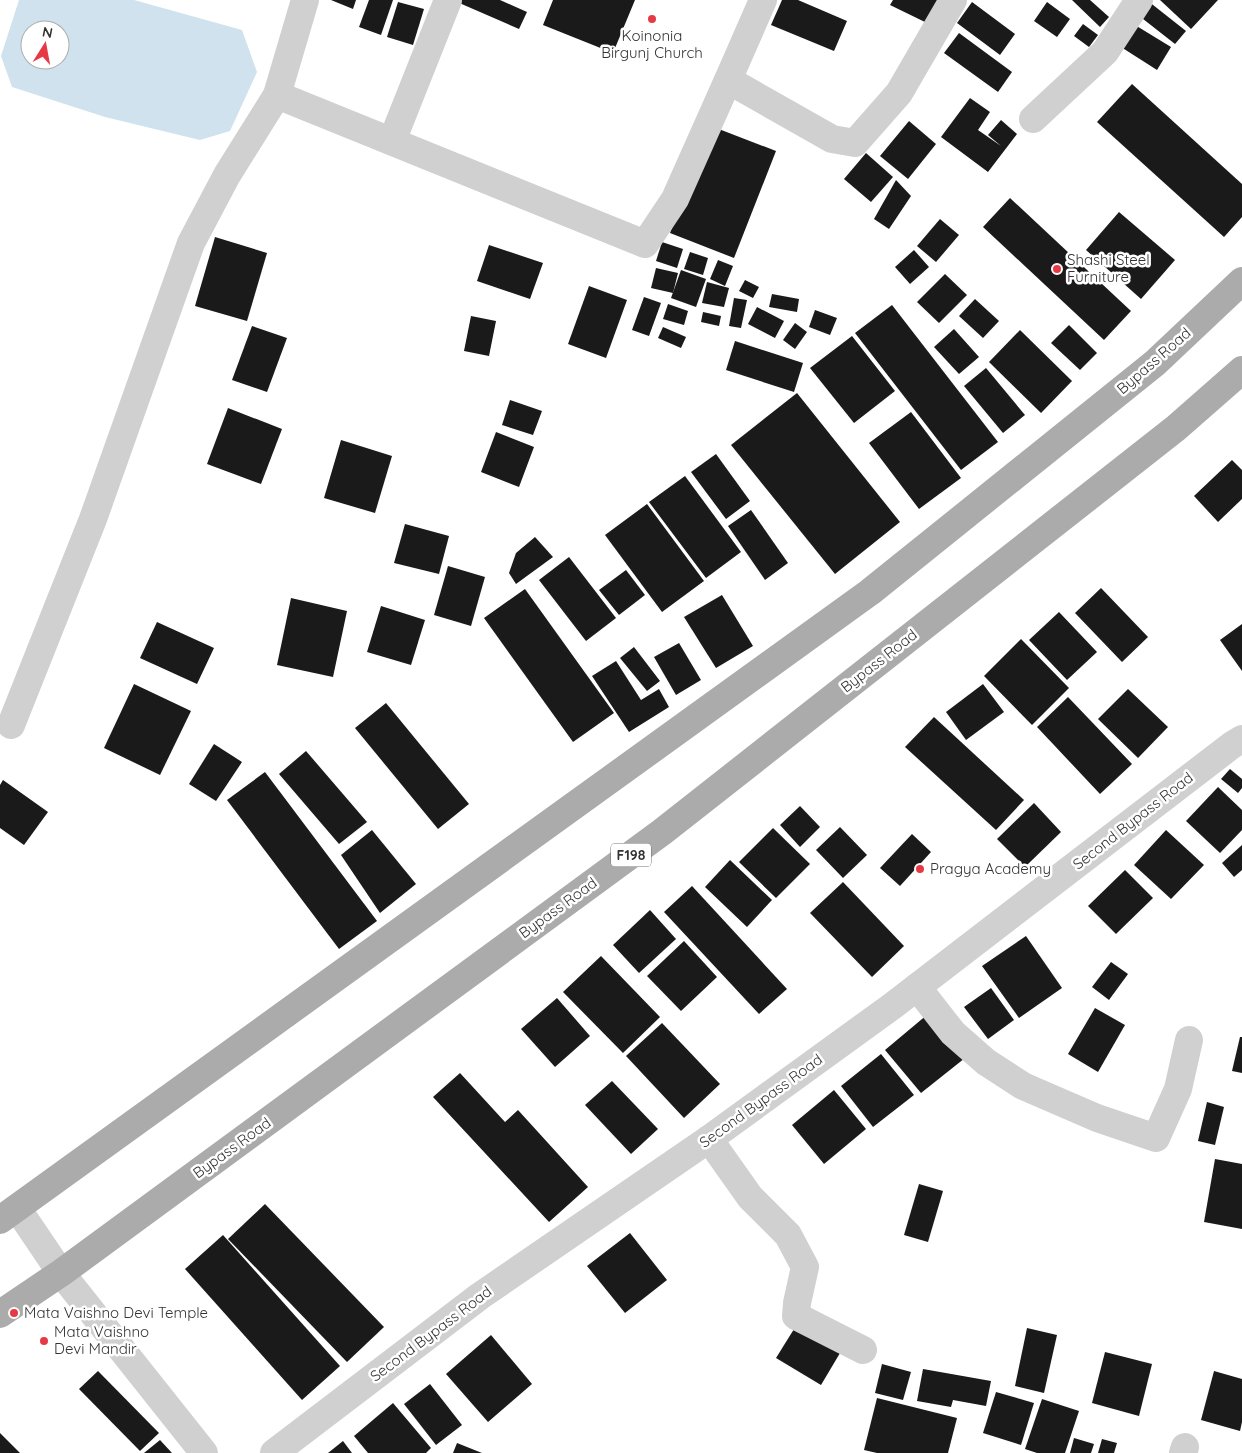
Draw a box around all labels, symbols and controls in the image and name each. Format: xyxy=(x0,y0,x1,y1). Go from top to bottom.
marker: Koinonia Birgunj Church xyxy=(646,13,658,25)
north arrow xyxy=(20,20,70,70)
text: N xyxy=(41,22,54,42)
place label: Koinonia Birgunj Church xyxy=(601,26,703,62)
place label: Shashi Steel Furniture xyxy=(1067,250,1150,286)
marker: Shashi Steel Furniture xyxy=(1051,263,1063,275)
street label: Bypass Road xyxy=(1113,323,1195,398)
street label: Bypass Road xyxy=(837,625,921,696)
street label: Second Bypass Road xyxy=(1069,768,1197,873)
road number: F198 xyxy=(611,844,651,866)
place label: Pragya Academy xyxy=(930,859,1051,878)
marker: Pragya Academy xyxy=(914,863,926,875)
street label: Bypass Road xyxy=(515,873,600,942)
street label: Second Bypass Road xyxy=(695,1050,826,1152)
street label: Bypass Road xyxy=(189,1113,274,1182)
street label: Second Bypass Road xyxy=(366,1282,495,1386)
place label: Mata Vaishno Devi Temple xyxy=(24,1303,208,1322)
marker: Mata Vaishno Devi Temple xyxy=(8,1307,20,1319)
place label: Mata Vaishno Devi Mandir xyxy=(54,1322,149,1358)
marker: Mata Vaishno Devi Mandir xyxy=(38,1335,50,1347)

